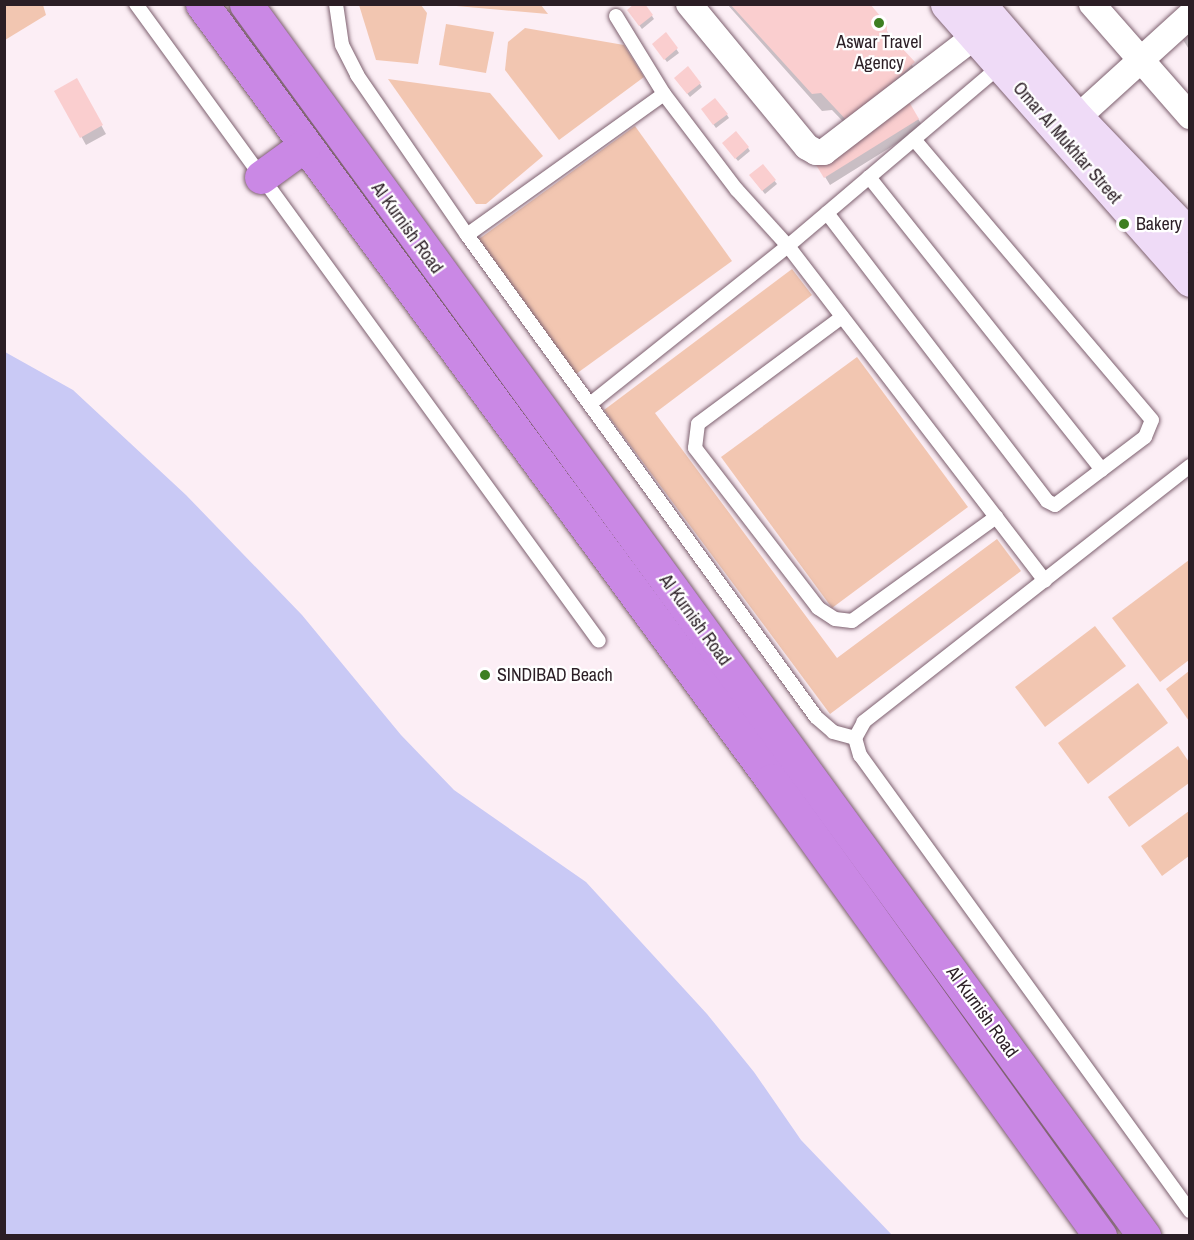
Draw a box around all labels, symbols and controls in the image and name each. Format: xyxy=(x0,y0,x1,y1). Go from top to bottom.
marker: Aswar Travel Agency xyxy=(872,16,886,30)
place label: Aswar Travel Agency xyxy=(836,32,922,74)
street label: Omar Al Mukhtar Street xyxy=(1008,77,1126,209)
street label: Al Kurnish Road xyxy=(367,178,447,278)
place label: Bakery xyxy=(1136,213,1182,235)
marker: Bakery xyxy=(1117,217,1131,231)
street label: Al Kurnish Road xyxy=(655,570,735,670)
place label: SINDIBAD Beach xyxy=(497,664,613,686)
marker: SINDIBAD Beach xyxy=(478,668,492,682)
street label: Al Kurnish Road xyxy=(942,962,1022,1062)

